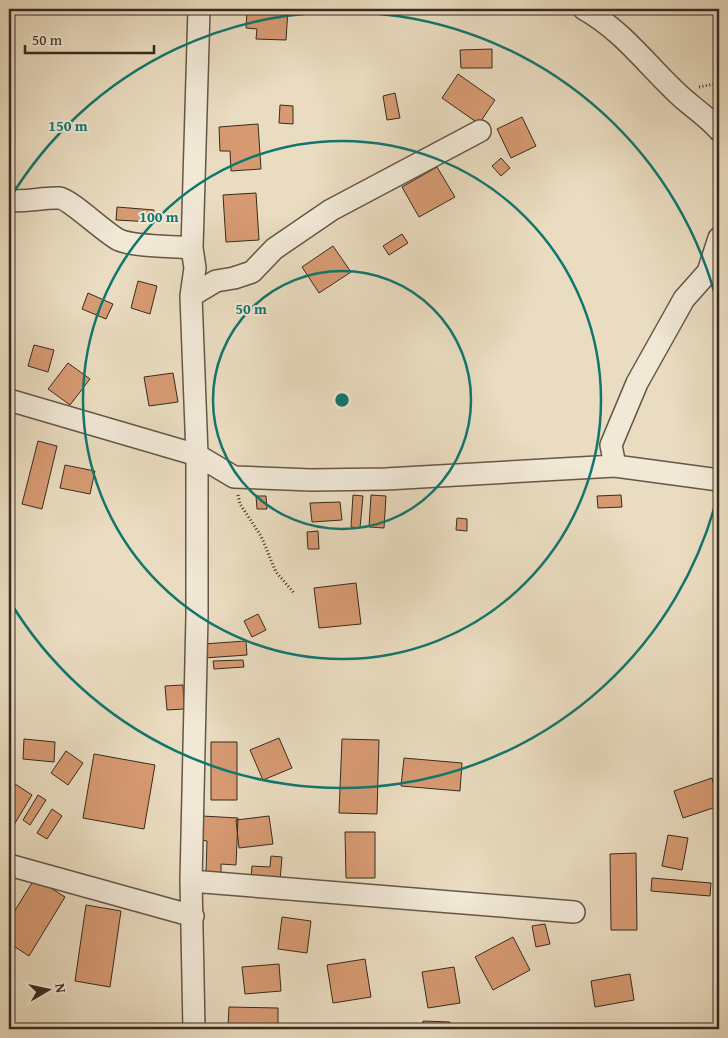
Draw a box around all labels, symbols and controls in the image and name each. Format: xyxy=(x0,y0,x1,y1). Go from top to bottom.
scale bar xyxy=(25,22,154,54)
text: 50 m xyxy=(32,29,63,50)
text: 150 m xyxy=(48,115,88,136)
text: 100 m xyxy=(139,206,179,227)
text: 50 m xyxy=(235,298,267,319)
centre of rings xyxy=(333,391,351,409)
north arrow xyxy=(22,966,72,1016)
text: N xyxy=(50,982,72,995)

